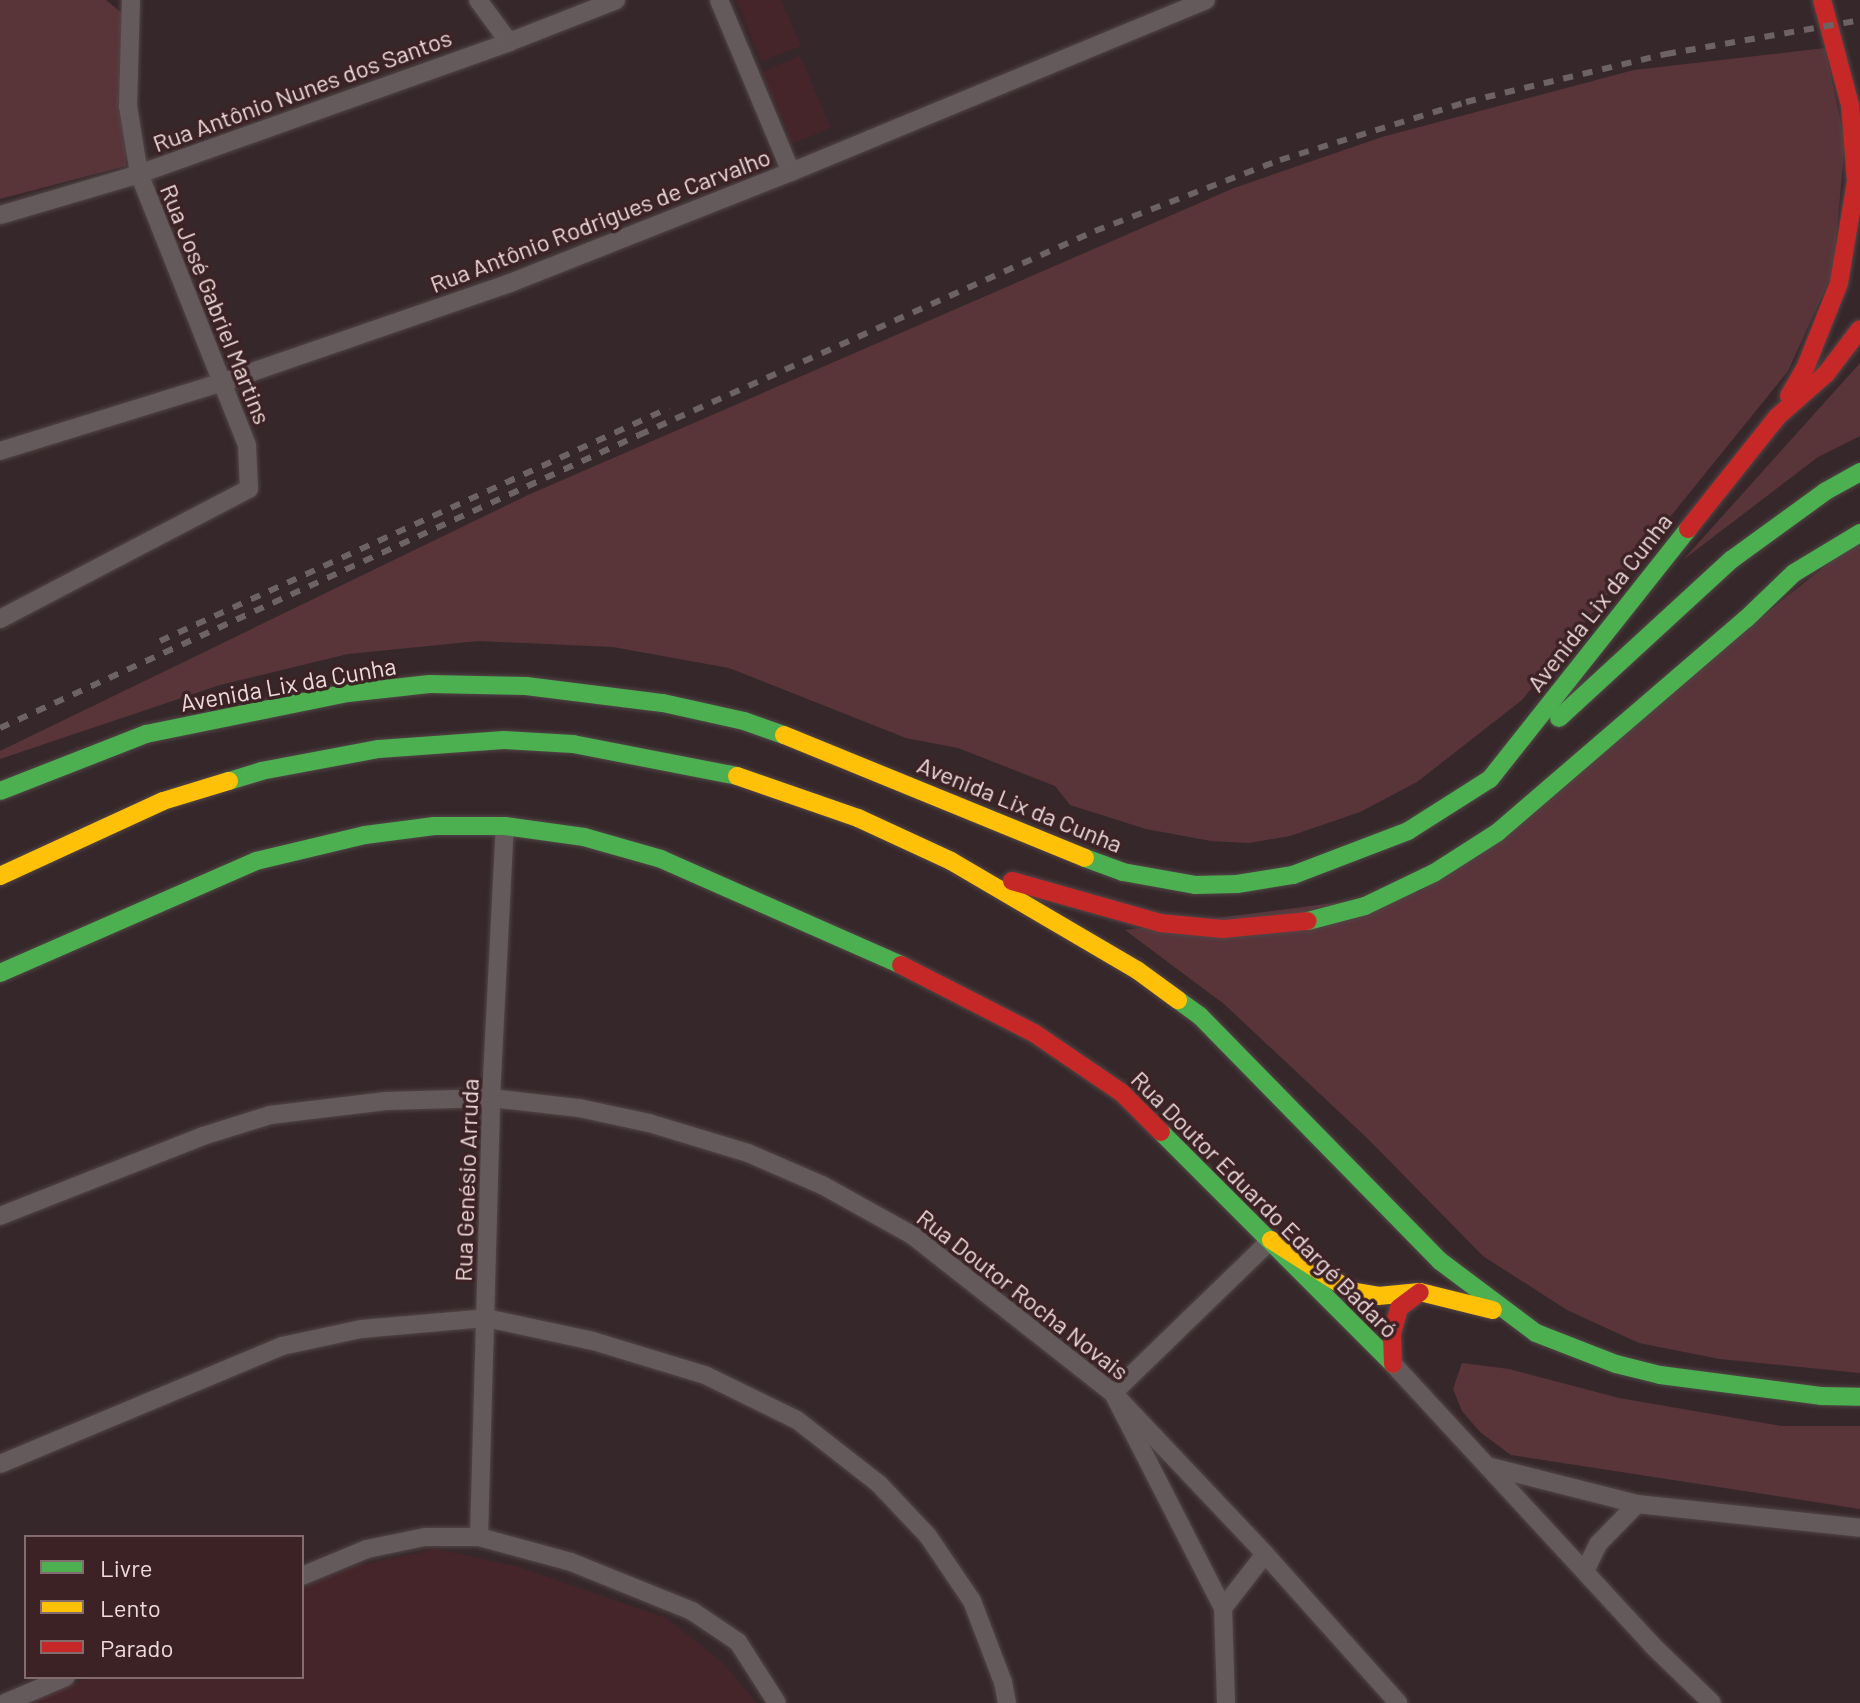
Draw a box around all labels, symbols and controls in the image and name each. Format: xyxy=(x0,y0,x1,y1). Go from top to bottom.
street label: Rua Antônio Nunes dos Santos xyxy=(149,22,455,158)
street label: Rua Antônio Rodrigues de Carvalho xyxy=(426,142,774,298)
street label: Rua José Gabriel Martins xyxy=(155,180,277,428)
street label: Avenida Lix da Cunha xyxy=(1520,507,1678,697)
street label: Avenida Lix da Cunha xyxy=(178,651,398,717)
street label: Avenida Lix da Cunha xyxy=(913,750,1127,858)
street label: Rua Doutor Eduardo Edargé Badaró xyxy=(1126,1065,1404,1343)
street label: Rua Genésio Arruda xyxy=(448,1078,484,1282)
street label: Rua Doutor Rocha Novais xyxy=(912,1202,1134,1386)
legend xyxy=(24,1535,304,1679)
text: Livre xyxy=(100,1553,153,1582)
text: Lento xyxy=(100,1593,161,1622)
text: Parado xyxy=(100,1633,174,1662)

